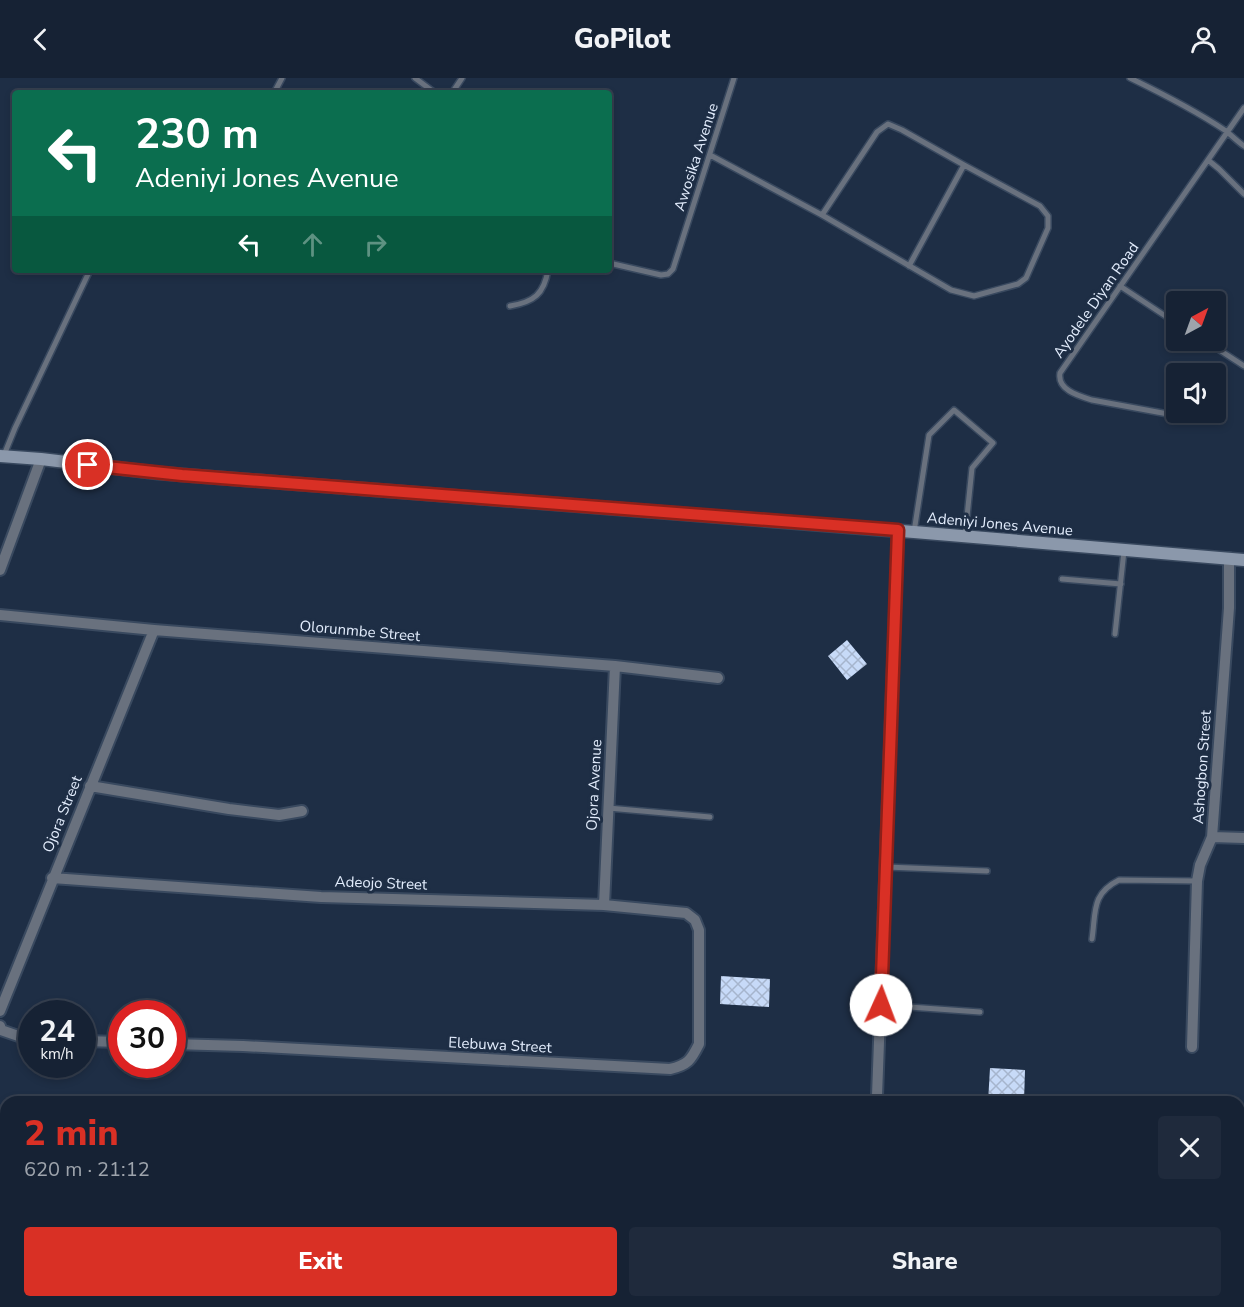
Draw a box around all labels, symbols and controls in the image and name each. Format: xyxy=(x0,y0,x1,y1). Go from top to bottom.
text: GoPilot xyxy=(574,21,670,58)
icon: back xyxy=(24,23,57,56)
icon: person xyxy=(1187,23,1220,56)
street label: Awosika Avenue xyxy=(669,100,723,214)
text: 230 m xyxy=(135,106,259,163)
icon: left xyxy=(36,114,114,192)
text: Adeniyi Jones Avenue xyxy=(135,160,399,197)
icon: left xyxy=(233,228,266,261)
icon: ahead xyxy=(296,228,329,261)
icon: right xyxy=(359,228,392,261)
street label: Ayodele Diyan Road xyxy=(1049,238,1143,362)
north arrow xyxy=(1166,291,1226,351)
map controls xyxy=(1166,291,1226,423)
button: sound xyxy=(1166,363,1226,423)
pin xyxy=(62,439,113,490)
icon: arrive xyxy=(71,448,104,481)
street label: Adeniyi Jones Avenue xyxy=(926,508,1074,540)
street label: Olorunmbe Street xyxy=(299,616,422,646)
street label: Ashogbon Street xyxy=(1188,709,1216,825)
street label: Ojora Avenue xyxy=(582,739,606,831)
street label: Ojora Street xyxy=(37,772,87,855)
street label: Adeojo Street xyxy=(334,871,428,895)
position arrow xyxy=(849,973,913,1037)
speed limit sign: 30 xyxy=(108,1000,186,1078)
text: 24 xyxy=(39,1011,75,1052)
street label: Elebuwa Street xyxy=(448,1032,553,1058)
text: km/h xyxy=(40,1044,74,1064)
text: 2 min xyxy=(24,1109,119,1158)
button: close xyxy=(1158,1116,1221,1179)
text: 620 m · 21:12 xyxy=(24,1156,150,1183)
button: Exit xyxy=(24,1227,617,1296)
button: Share xyxy=(629,1227,1221,1296)

